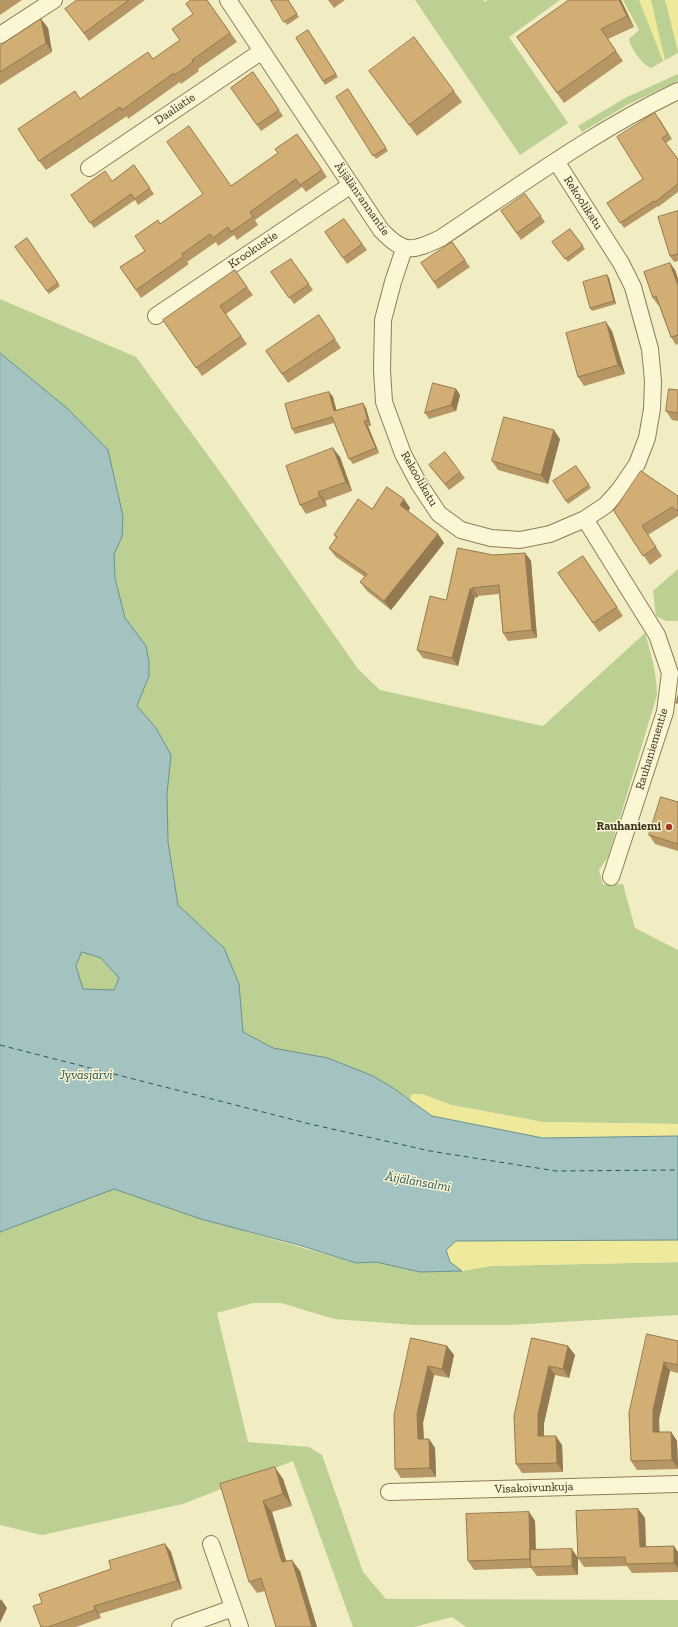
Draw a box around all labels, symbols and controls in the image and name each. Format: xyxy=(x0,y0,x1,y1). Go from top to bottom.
street label: Daaliatie xyxy=(152,90,198,128)
street label: Äijälänrannantie xyxy=(331,159,393,239)
street label: Rekoolikatu xyxy=(560,173,606,233)
street label: Krookustie xyxy=(225,228,281,272)
street label: Rekoolikatu xyxy=(398,449,440,509)
street label: Rauhaniementie xyxy=(633,706,671,792)
place label: Rauhaniemi xyxy=(597,820,661,834)
marker: Rauhaniemi xyxy=(664,822,674,832)
water label: Jyväsjärvi xyxy=(59,1067,113,1083)
water label: Äijälänsalmi xyxy=(384,1169,452,1195)
street label: Visakoivunkuja xyxy=(494,1479,574,1497)

